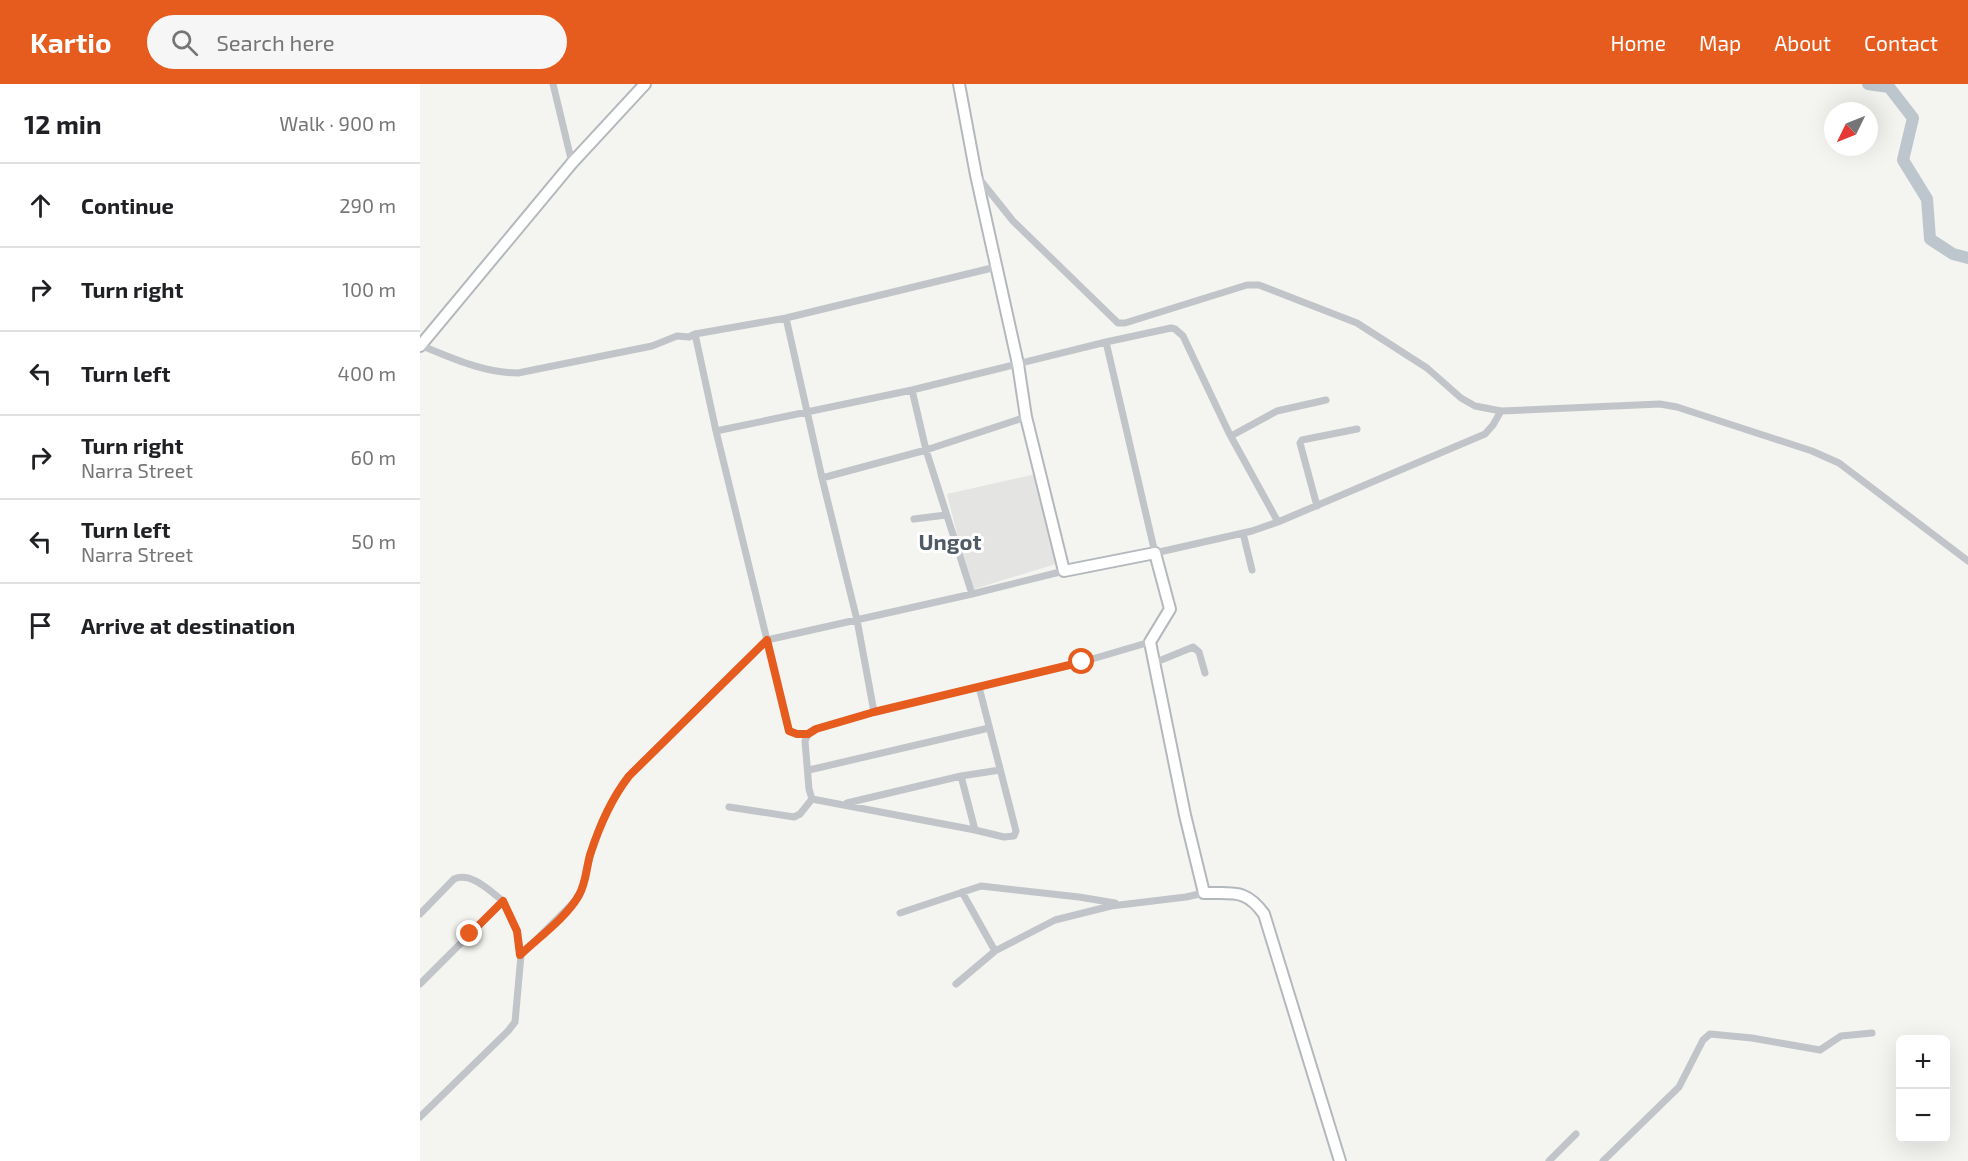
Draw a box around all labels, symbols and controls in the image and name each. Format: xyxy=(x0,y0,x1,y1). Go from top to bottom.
search box xyxy=(147,15,567,69)
text: Kartio xyxy=(30,25,111,59)
icon: search xyxy=(168,26,201,59)
text: Search here xyxy=(216,29,335,55)
text: Home xyxy=(1610,30,1666,55)
text: Map xyxy=(1699,30,1741,55)
text: About xyxy=(1774,30,1831,55)
text: Contact xyxy=(1864,30,1938,55)
north arrow xyxy=(1824,102,1878,156)
text: 12 min xyxy=(24,108,102,139)
text: Walk · 900 m xyxy=(279,111,396,135)
icon: ahead xyxy=(24,189,57,222)
text: Continue xyxy=(81,192,174,218)
text: 290 m xyxy=(339,193,396,217)
icon: right xyxy=(24,273,57,306)
text: Turn right xyxy=(81,276,183,302)
text: 100 m xyxy=(342,277,396,301)
icon: left xyxy=(24,357,57,390)
text: Turn left xyxy=(81,360,170,386)
text: 400 m xyxy=(338,361,396,385)
text: Turn right xyxy=(81,432,183,458)
icon: right xyxy=(24,441,57,474)
text: 60 m xyxy=(351,445,396,469)
text: Narra Street xyxy=(81,458,193,482)
text: Turn left xyxy=(81,516,170,542)
icon: left xyxy=(24,525,57,558)
district label: Ungot xyxy=(919,528,981,554)
text: 50 m xyxy=(351,529,396,553)
text: Narra Street xyxy=(81,542,193,566)
icon: arrive xyxy=(24,609,57,642)
text: Arrive at destination xyxy=(81,612,295,638)
route start xyxy=(1068,648,1094,674)
route end xyxy=(456,920,482,946)
map controls xyxy=(1896,1035,1950,1143)
button: + xyxy=(1896,1035,1950,1089)
button: − xyxy=(1896,1089,1950,1143)

